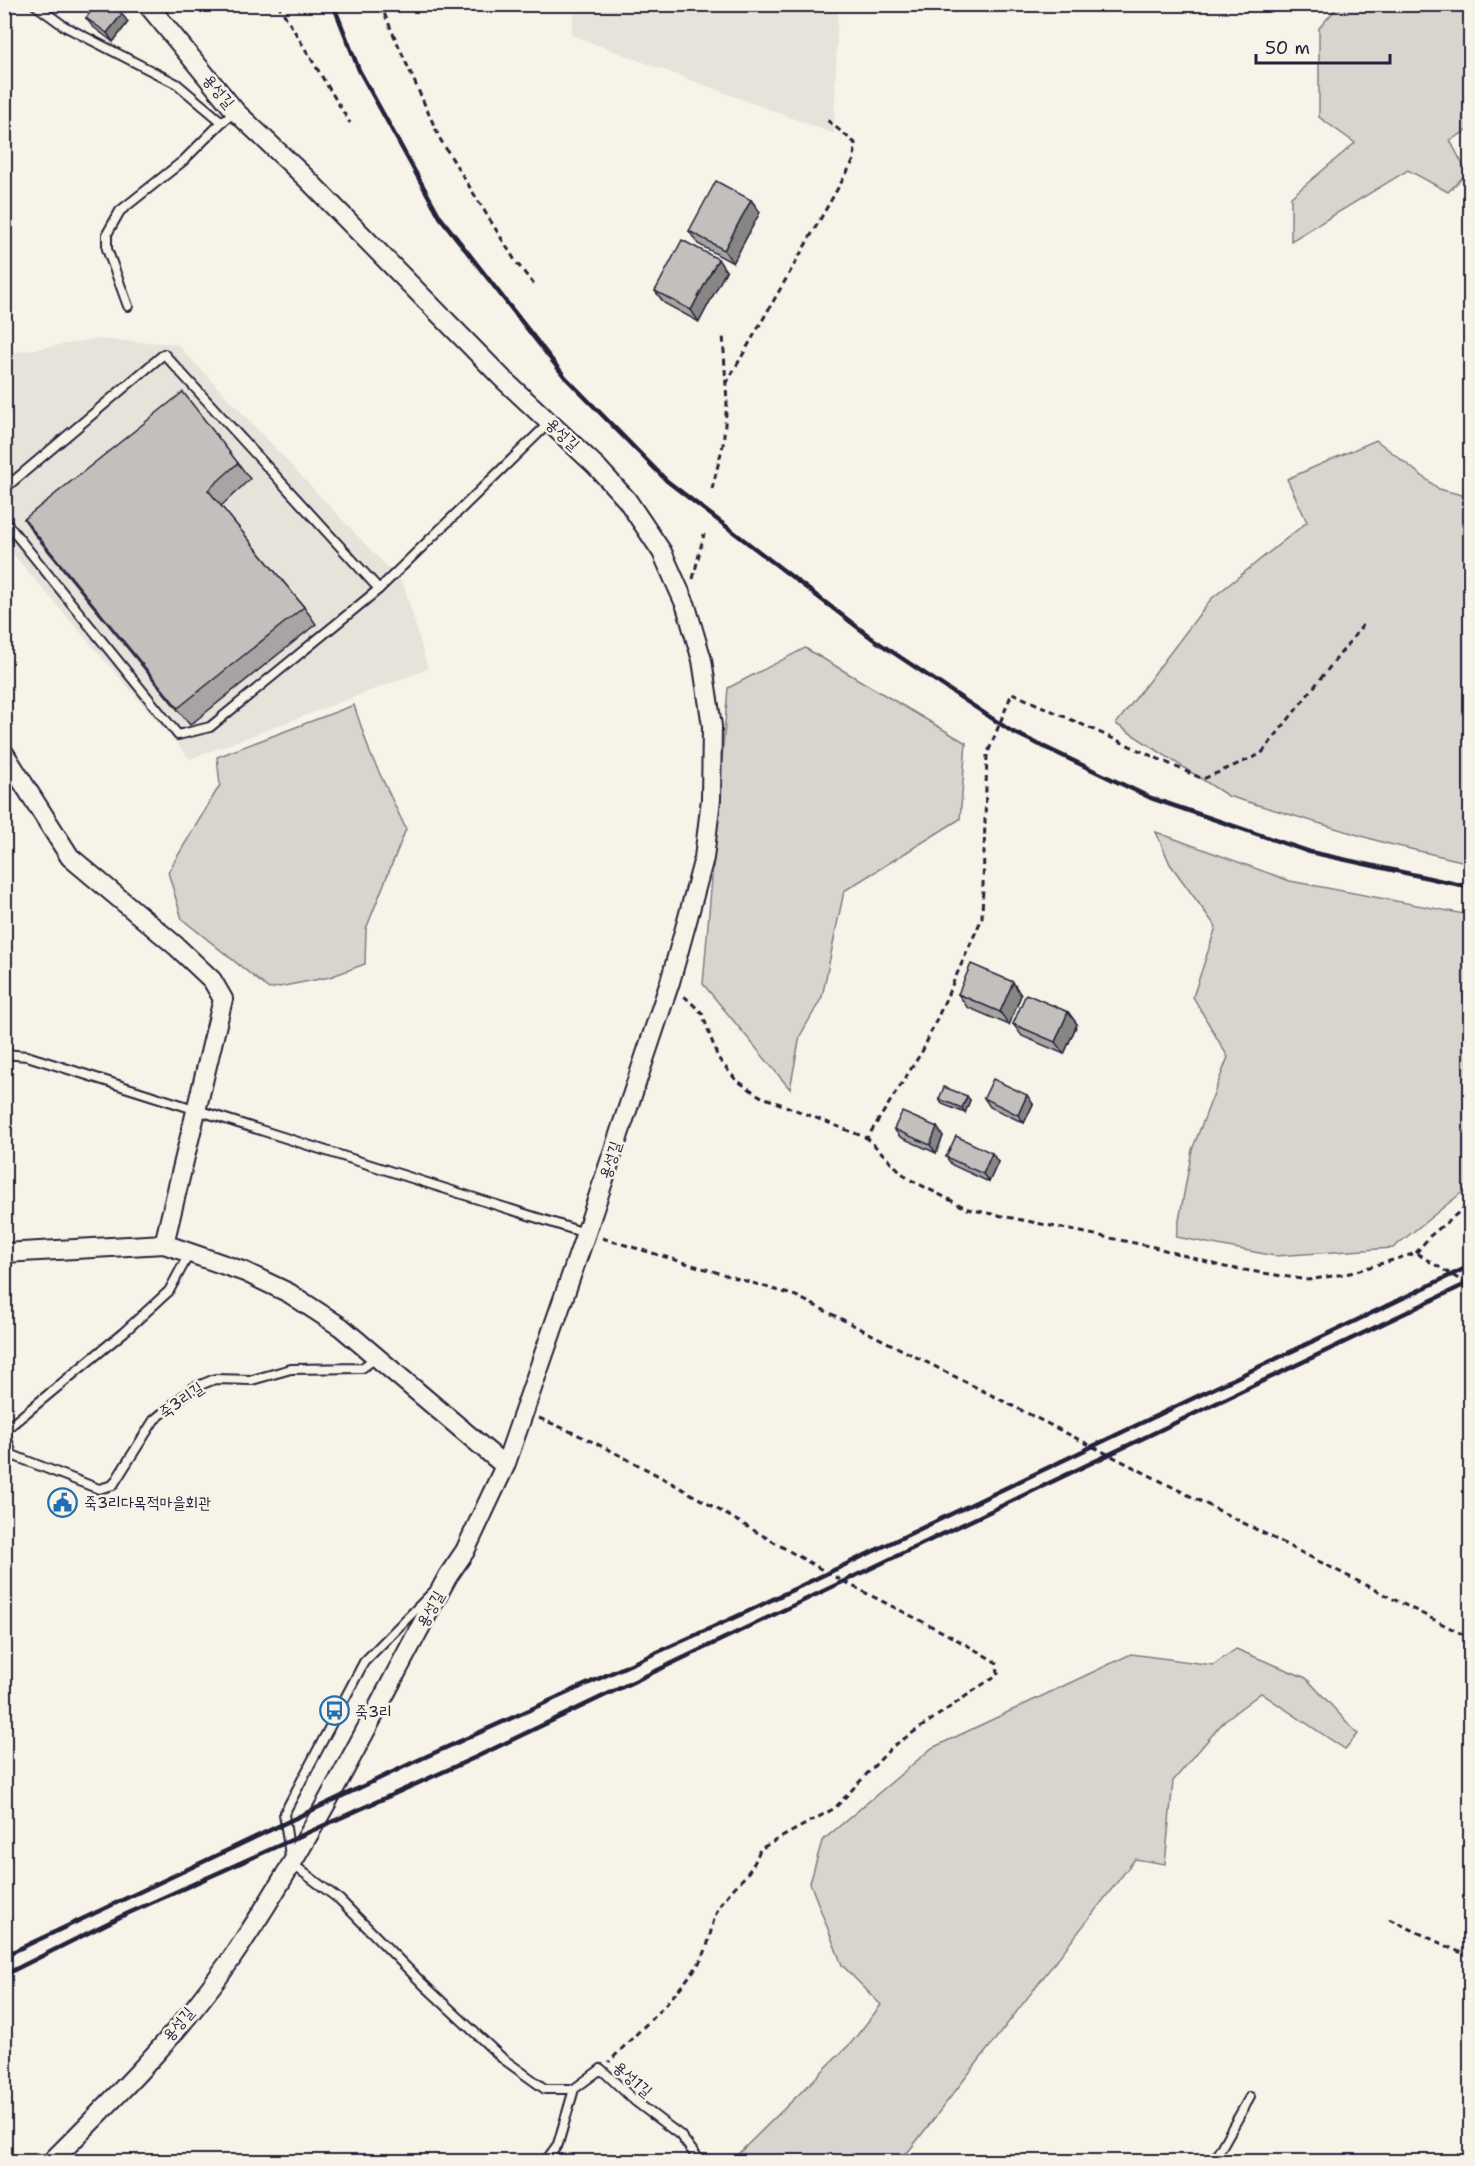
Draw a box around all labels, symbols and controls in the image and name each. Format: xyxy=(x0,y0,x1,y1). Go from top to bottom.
scale bar xyxy=(1256,27,1390,65)
text: 50 m xyxy=(1265,36,1310,60)
street label: 용성길 xyxy=(199,69,240,113)
street label: 용성길 xyxy=(542,413,584,455)
street label: 용성길 xyxy=(594,1138,626,1182)
street label: 죽3리길 xyxy=(155,1377,208,1423)
public building icon: 죽3리다목적마을회관 xyxy=(47,1486,79,1518)
place label: 죽3리다목적마을회관 xyxy=(84,1492,211,1513)
street label: 용성길 xyxy=(411,1587,449,1631)
bus stop icon: 죽3리 xyxy=(318,1695,350,1727)
place label: 죽3리 xyxy=(355,1701,392,1722)
street label: 용성길 xyxy=(158,2002,199,2046)
street label: 용성1길 xyxy=(609,2056,657,2102)

